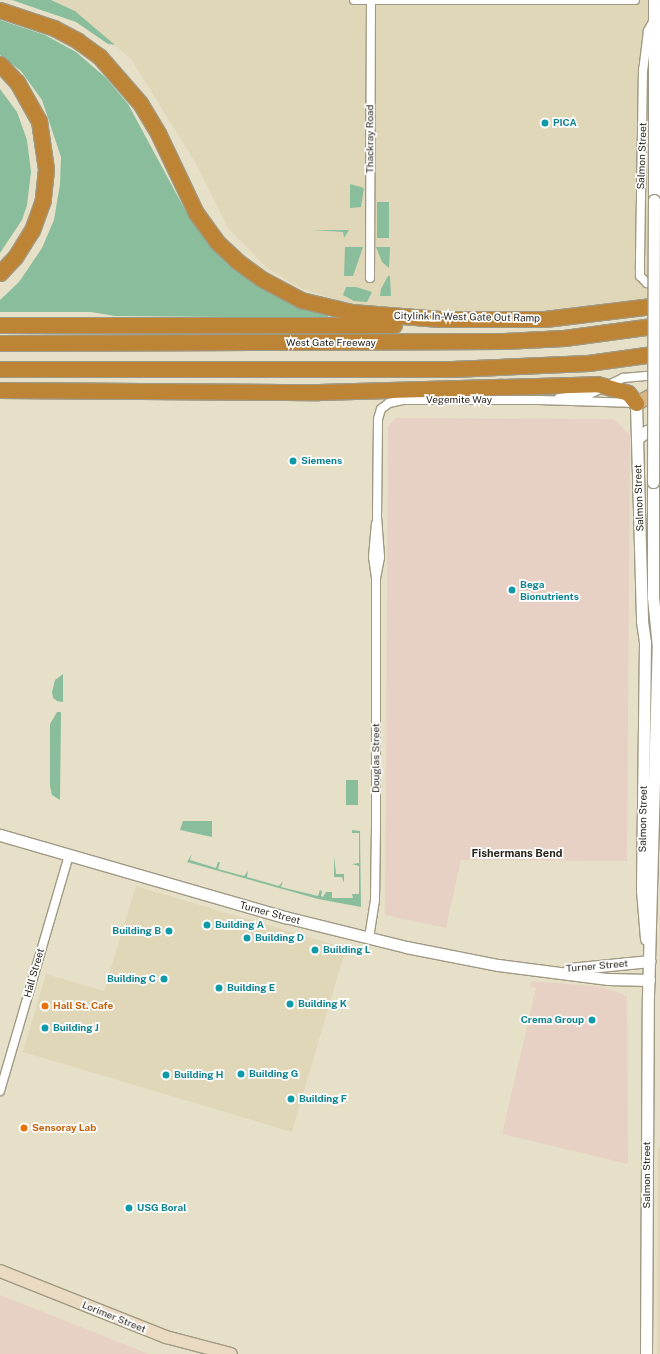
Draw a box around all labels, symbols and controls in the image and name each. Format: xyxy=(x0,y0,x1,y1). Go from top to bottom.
street label: Thackray Road xyxy=(364,105,376,173)
place label: PICA xyxy=(553,117,577,129)
marker: PICA xyxy=(540,118,550,128)
street label: Salmon Street xyxy=(635,122,649,190)
street label: Citylink In-West Gate Out Ramp xyxy=(394,310,540,324)
street label: West Gate Freeway xyxy=(286,337,376,349)
street label: Vegemite Way xyxy=(426,394,492,406)
place label: Siemens xyxy=(301,455,342,467)
marker: Siemens xyxy=(288,456,298,466)
street label: Salmon Street xyxy=(632,464,646,532)
place label: Bega Bionutrients xyxy=(520,578,579,602)
marker: Bega Bionutrients xyxy=(507,585,517,595)
street label: Douglas Street xyxy=(370,723,382,793)
street label: Salmon Street xyxy=(636,785,650,853)
district label: Fishermans Bend xyxy=(472,846,562,860)
street label: Turner Street xyxy=(238,899,302,927)
place label: Building A xyxy=(215,919,264,931)
marker: Building A xyxy=(202,920,212,930)
place label: Building B xyxy=(112,925,161,937)
marker: Building B xyxy=(164,926,174,936)
place label: Building D xyxy=(255,932,304,944)
marker: Building D xyxy=(242,933,252,943)
place label: Building L xyxy=(323,944,371,956)
marker: Building L xyxy=(310,945,320,955)
street label: Hall Street xyxy=(21,947,47,999)
street label: Turner Street xyxy=(566,957,628,975)
place label: Building C xyxy=(107,973,156,985)
marker: Building C xyxy=(159,974,169,984)
place label: Building E xyxy=(227,982,275,994)
marker: Building E xyxy=(214,983,224,993)
place label: Building K xyxy=(298,998,347,1010)
marker: Building K xyxy=(285,999,295,1009)
place label: Hall St. Cafe xyxy=(53,1000,113,1012)
marker: Hall St. Cafe xyxy=(40,1001,50,1011)
place label: Crema Group xyxy=(521,1014,584,1026)
marker: Crema Group xyxy=(587,1015,597,1025)
place label: Building J xyxy=(53,1022,99,1034)
marker: Building J xyxy=(40,1023,50,1033)
place label: Building G xyxy=(249,1068,298,1080)
place label: Building H xyxy=(174,1069,224,1081)
marker: Building G xyxy=(236,1069,246,1079)
marker: Building H xyxy=(161,1070,171,1080)
place label: Building F xyxy=(299,1093,347,1105)
marker: Building F xyxy=(286,1094,296,1104)
place label: Sensoray Lab xyxy=(32,1122,96,1134)
marker: Sensoray Lab xyxy=(19,1123,29,1133)
street label: Salmon Street xyxy=(641,1142,653,1208)
place label: USG Boral xyxy=(137,1202,187,1214)
marker: USG Boral xyxy=(124,1203,134,1213)
street label: Lorimer Street xyxy=(80,1299,148,1335)

